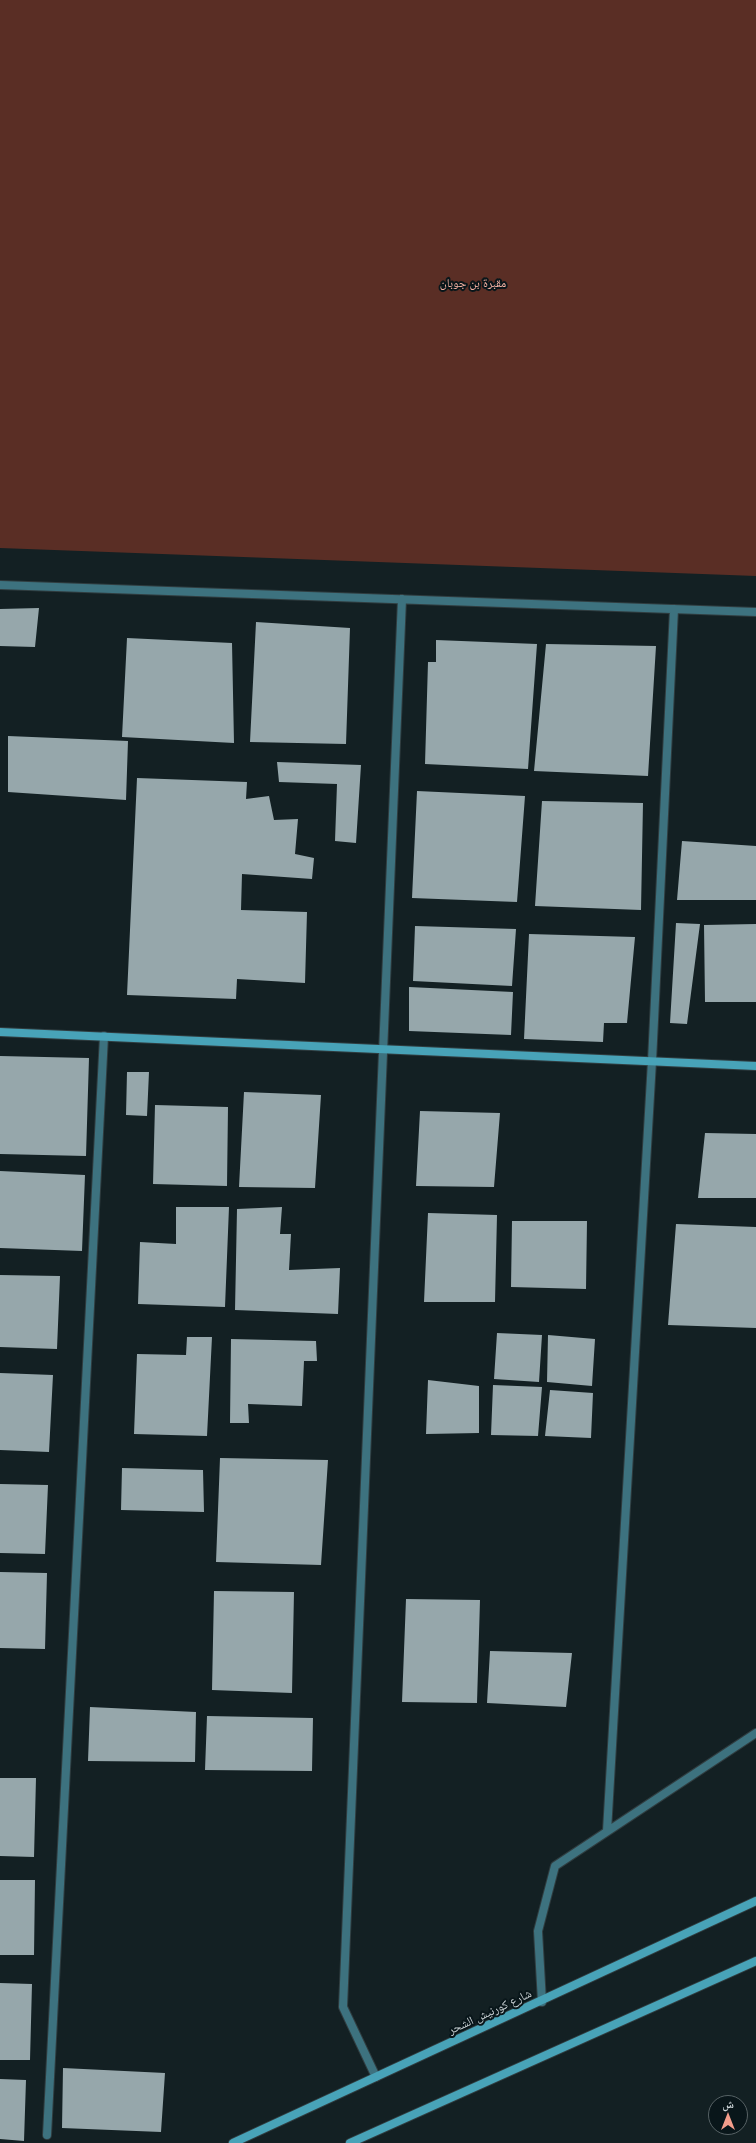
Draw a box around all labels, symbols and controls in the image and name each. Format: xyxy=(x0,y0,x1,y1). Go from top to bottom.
park label: مقبرة بن جوبان xyxy=(440,276,506,290)
street label: شارع كورنيش الشحر xyxy=(446,1986,534,2038)
north arrow xyxy=(708,2095,748,2135)
text: ش xyxy=(722,2097,734,2111)

